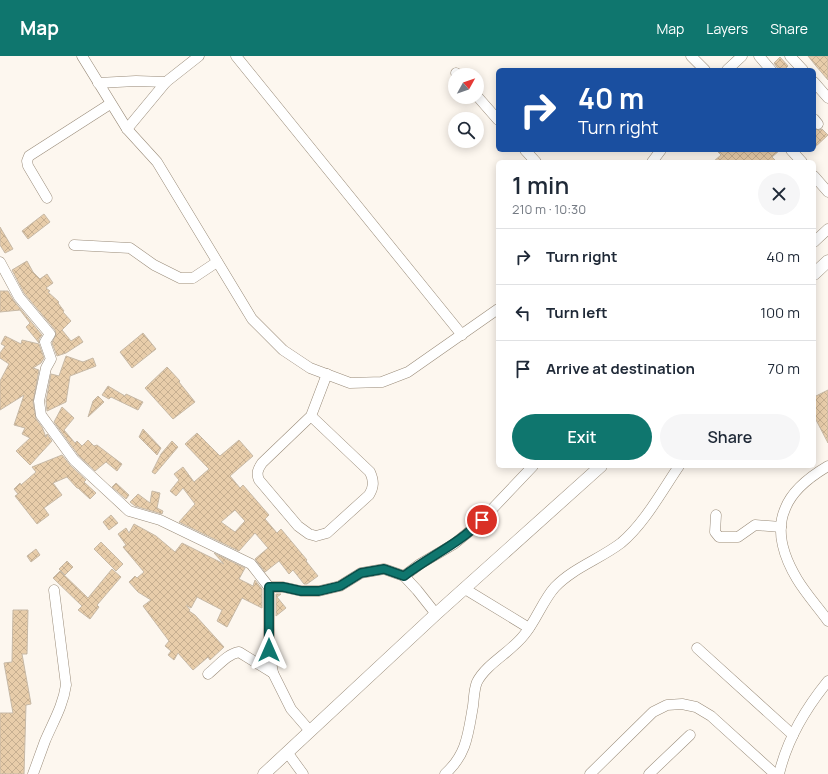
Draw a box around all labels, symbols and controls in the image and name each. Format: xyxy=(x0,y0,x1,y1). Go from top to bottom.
text: Map xyxy=(20,15,59,41)
text: Map xyxy=(656,19,684,38)
text: Layers xyxy=(706,19,748,38)
text: Share xyxy=(770,19,808,38)
north arrow xyxy=(448,68,484,104)
map controls xyxy=(448,68,484,148)
text: 40 m xyxy=(578,79,644,117)
icon: right xyxy=(512,84,564,136)
button: search xyxy=(448,112,484,148)
text: Turn right xyxy=(578,115,659,139)
text: 1 min xyxy=(512,168,569,201)
button: close xyxy=(758,173,800,215)
text: 210 m · 10:30 xyxy=(512,200,586,218)
icon: right xyxy=(512,246,534,268)
text: Turn right xyxy=(546,246,617,267)
text: 40 m xyxy=(766,246,800,267)
icon: left xyxy=(512,302,534,324)
text: Turn left xyxy=(546,302,608,323)
text: 100 m xyxy=(760,302,800,323)
icon: arrive xyxy=(512,358,534,380)
text: Arrive at destination xyxy=(546,358,695,379)
text: 70 m xyxy=(768,358,800,379)
button: Exit xyxy=(512,414,652,460)
button: Share xyxy=(660,414,800,460)
pin xyxy=(465,503,499,537)
icon: arrive xyxy=(471,509,493,531)
position arrow xyxy=(248,629,290,671)

